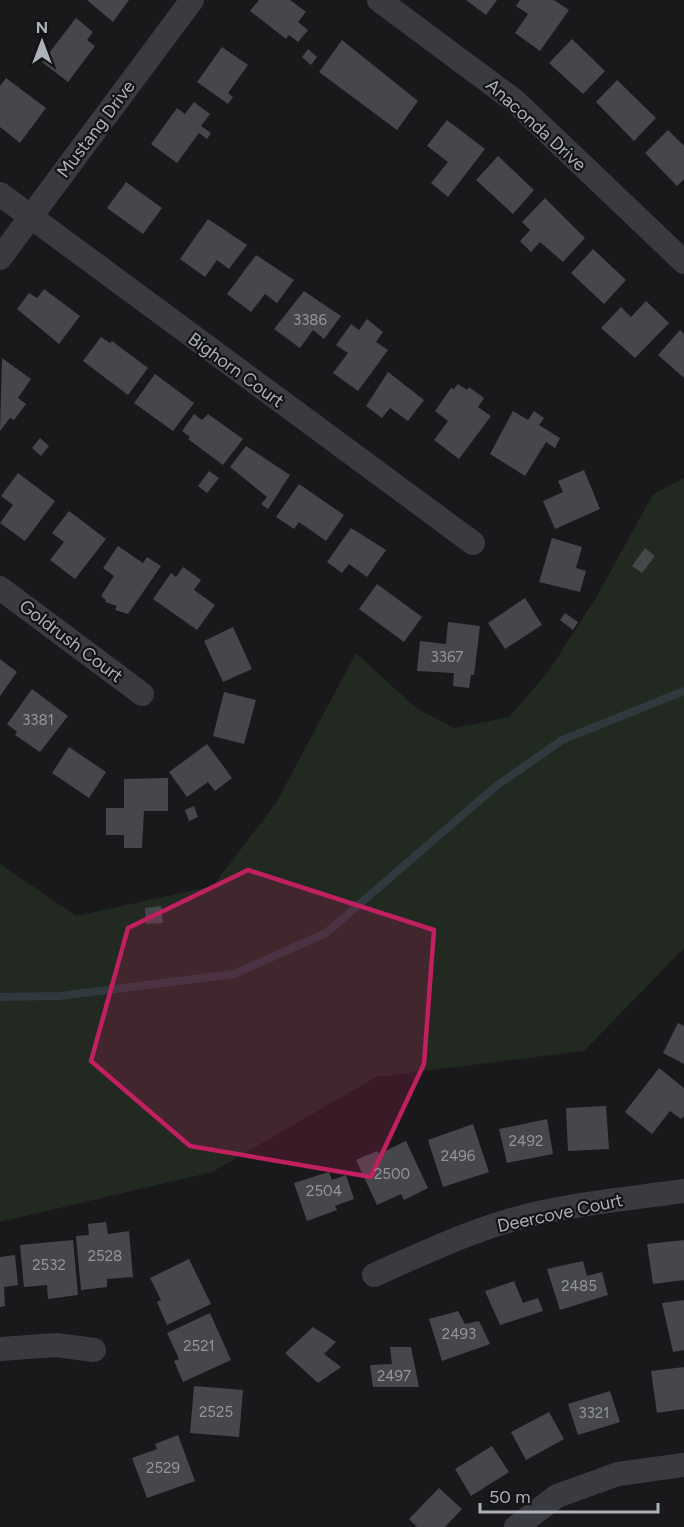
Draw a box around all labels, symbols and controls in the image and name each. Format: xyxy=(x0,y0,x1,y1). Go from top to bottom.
north arrow xyxy=(12,12,72,72)
text: N xyxy=(36,18,48,37)
street label: Anaconda Drive xyxy=(481,74,591,176)
street label: Mustang Drive xyxy=(52,76,140,182)
house number: 3386 xyxy=(293,311,328,329)
street label: Bighorn Court xyxy=(184,328,288,412)
street label: Goldrush Court xyxy=(15,595,127,687)
house number: 3367 xyxy=(431,648,463,666)
house number: 3381 xyxy=(22,711,54,729)
house number: 2492 xyxy=(509,1132,543,1150)
house number: 2496 xyxy=(441,1147,476,1165)
house number: 2500 xyxy=(374,1165,410,1183)
house number: 2504 xyxy=(306,1182,342,1200)
street label: Deercove Court xyxy=(495,1189,625,1237)
house number: 2528 xyxy=(88,1247,122,1265)
house number: 2532 xyxy=(32,1256,66,1274)
house number: 2485 xyxy=(561,1277,597,1295)
house number: 2493 xyxy=(442,1325,476,1343)
house number: 2521 xyxy=(183,1337,215,1355)
house number: 2497 xyxy=(377,1367,411,1385)
house number: 2525 xyxy=(199,1403,233,1421)
house number: 3321 xyxy=(579,1404,609,1422)
house number: 2529 xyxy=(146,1459,180,1477)
scale bar xyxy=(480,1476,658,1514)
text: 50 m xyxy=(489,1486,531,1508)

